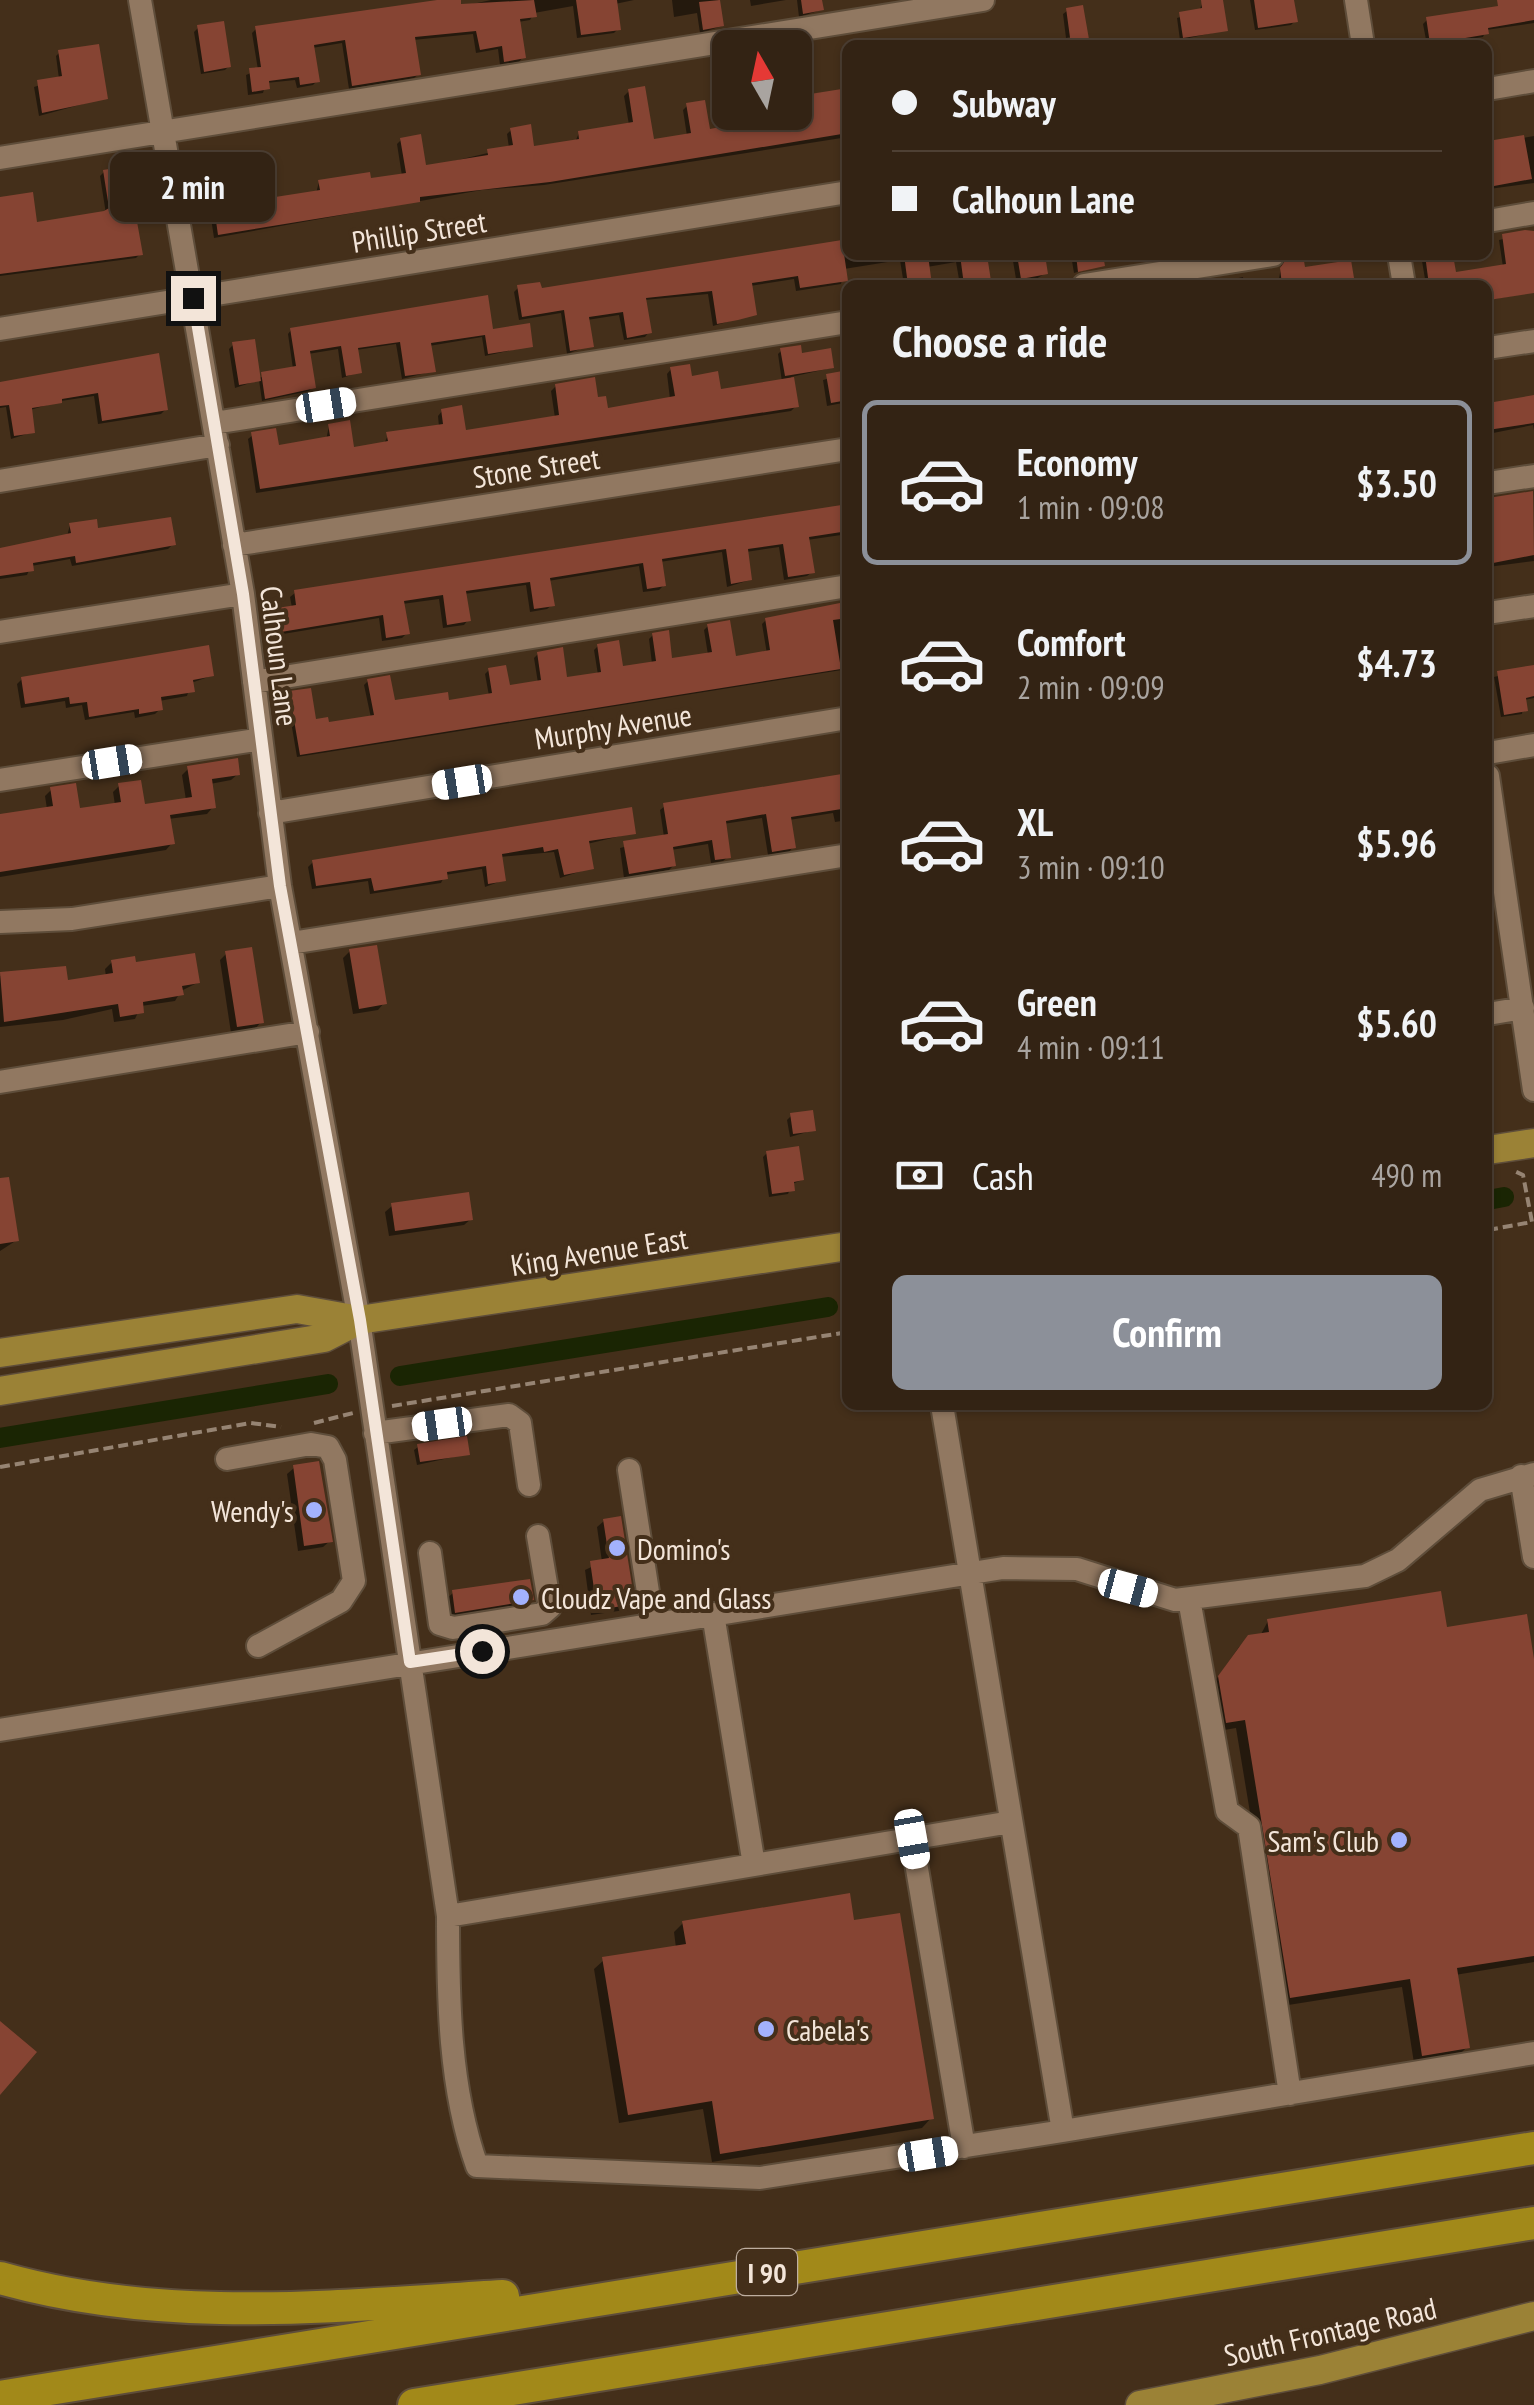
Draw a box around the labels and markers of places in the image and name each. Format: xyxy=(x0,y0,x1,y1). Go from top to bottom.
place label: Wendy's xyxy=(211,1491,294,1530)
marker: Wendy's xyxy=(303,1499,325,1521)
place label: Domino's xyxy=(637,1529,731,1568)
marker: Domino's xyxy=(606,1537,628,1559)
place label: Cloudz Vape and Glass xyxy=(541,1578,771,1617)
marker: Cloudz Vape and Glass xyxy=(510,1586,532,1608)
place label: Sam's Club xyxy=(1267,1821,1379,1860)
marker: Sam's Club xyxy=(1388,1829,1410,1851)
place label: Cabela's xyxy=(786,2010,869,2049)
marker: Cabela's xyxy=(755,2018,777,2040)

